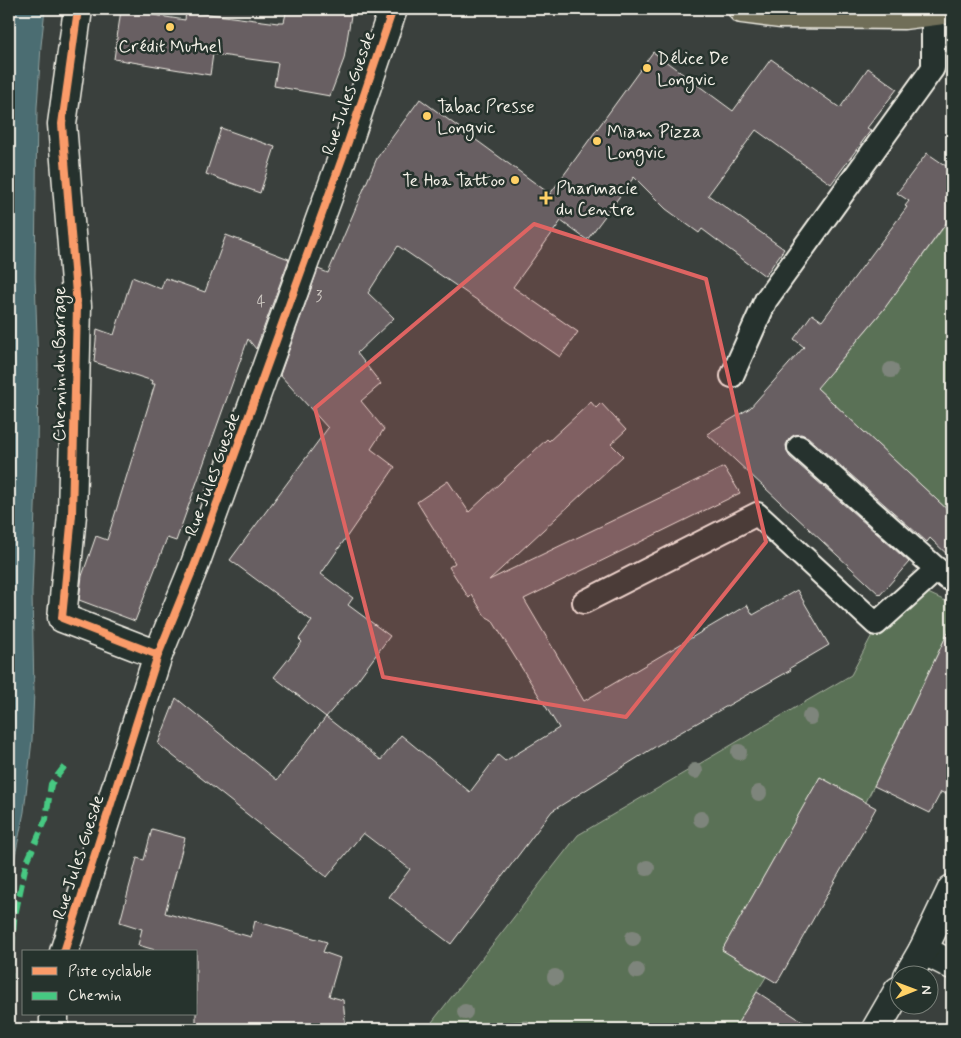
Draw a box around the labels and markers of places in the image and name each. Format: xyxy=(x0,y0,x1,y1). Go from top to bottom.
marker: Crédit Mutuel xyxy=(164,21,176,33)
place label: Crédit Mutuel xyxy=(118,35,222,59)
place label: Délice De Longvic xyxy=(657,47,729,93)
marker: Délice De Longvic xyxy=(641,62,653,74)
place label: Tabac Presse Longvic xyxy=(437,95,535,141)
marker: Tabac Presse Longvic xyxy=(421,110,433,122)
place label: Miam Pizza Longvic xyxy=(607,120,701,166)
marker: Miam Pizza Longvic xyxy=(591,135,603,147)
place label: Te Hoa Tattoo xyxy=(402,169,505,193)
marker: Te Hoa Tattoo xyxy=(509,174,521,186)
place label: Pharmacie du Centre xyxy=(556,177,638,222)
marker: Pharmacie du Centre xyxy=(540,192,552,204)

